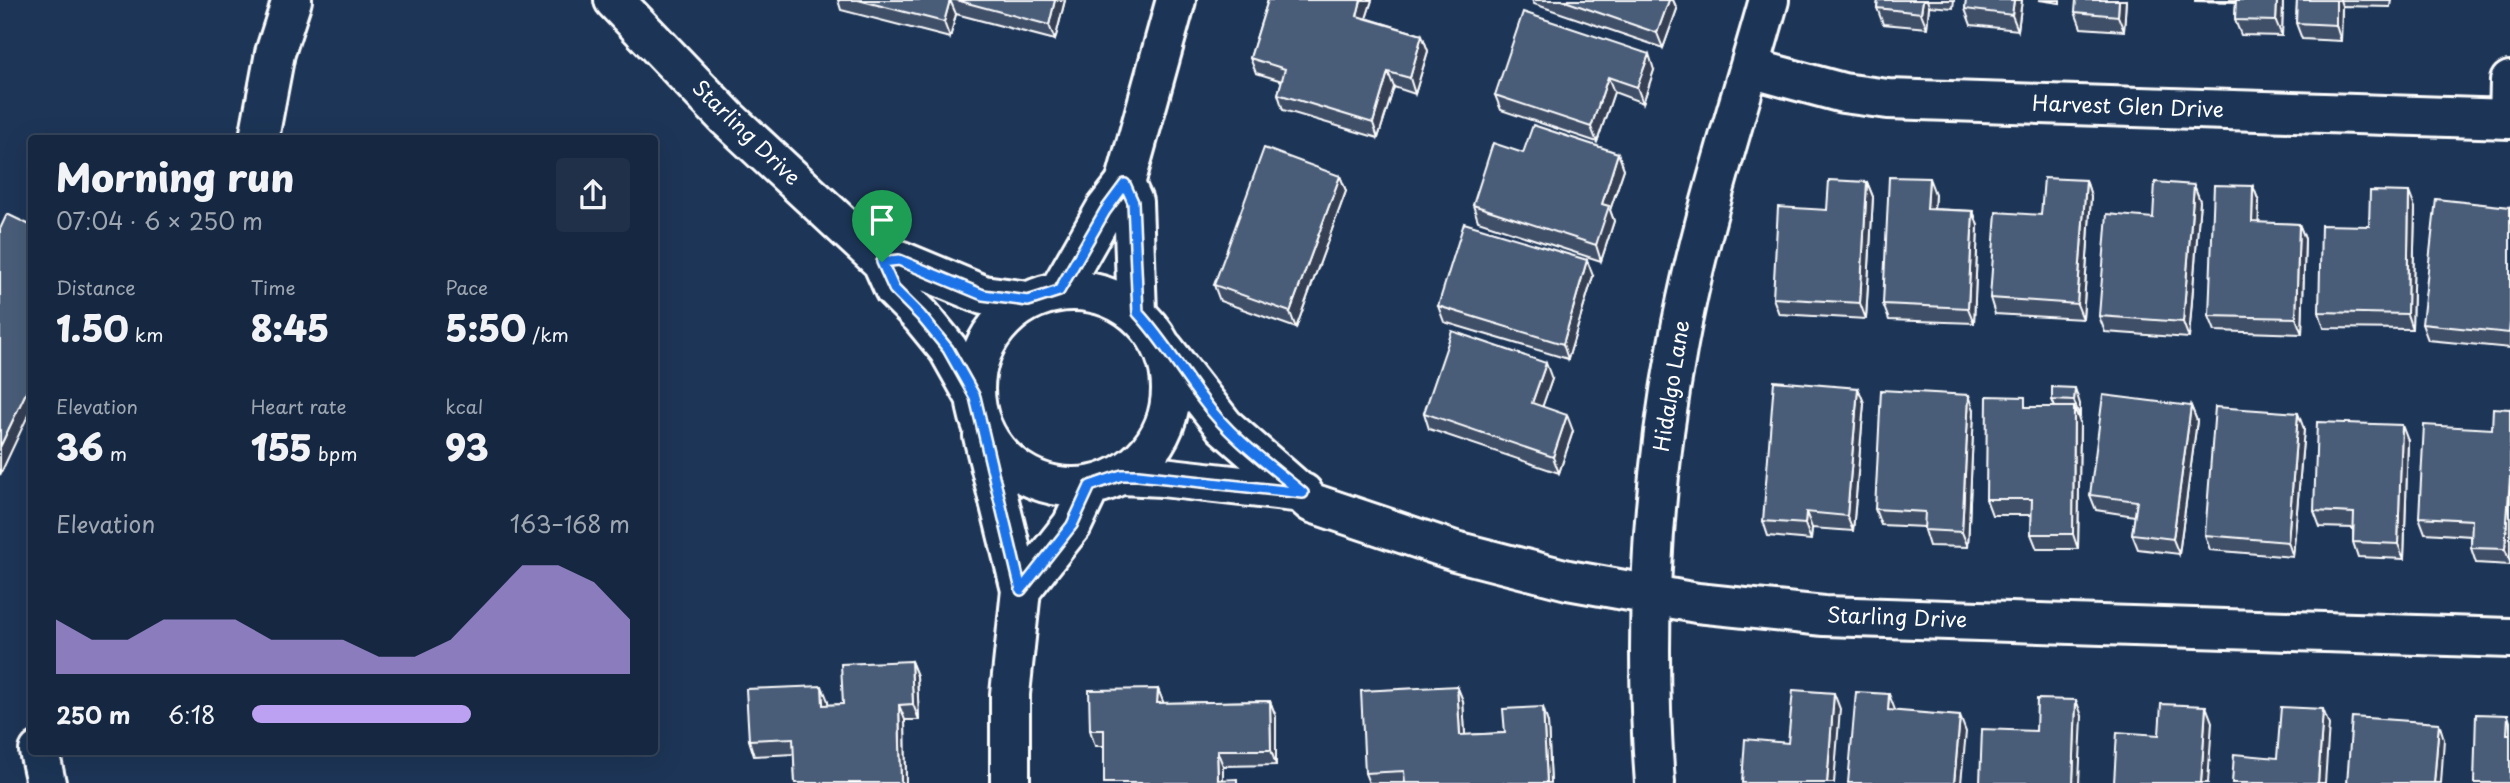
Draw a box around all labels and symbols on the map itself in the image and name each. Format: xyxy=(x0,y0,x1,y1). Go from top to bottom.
street label: Starling Drive xyxy=(686,71,809,192)
street label: Harvest Glen Drive xyxy=(2032,86,2225,124)
pin xyxy=(852,190,912,262)
street label: Hidalgo Lane xyxy=(1644,318,1696,454)
street label: Starling Drive xyxy=(1826,598,1968,634)

